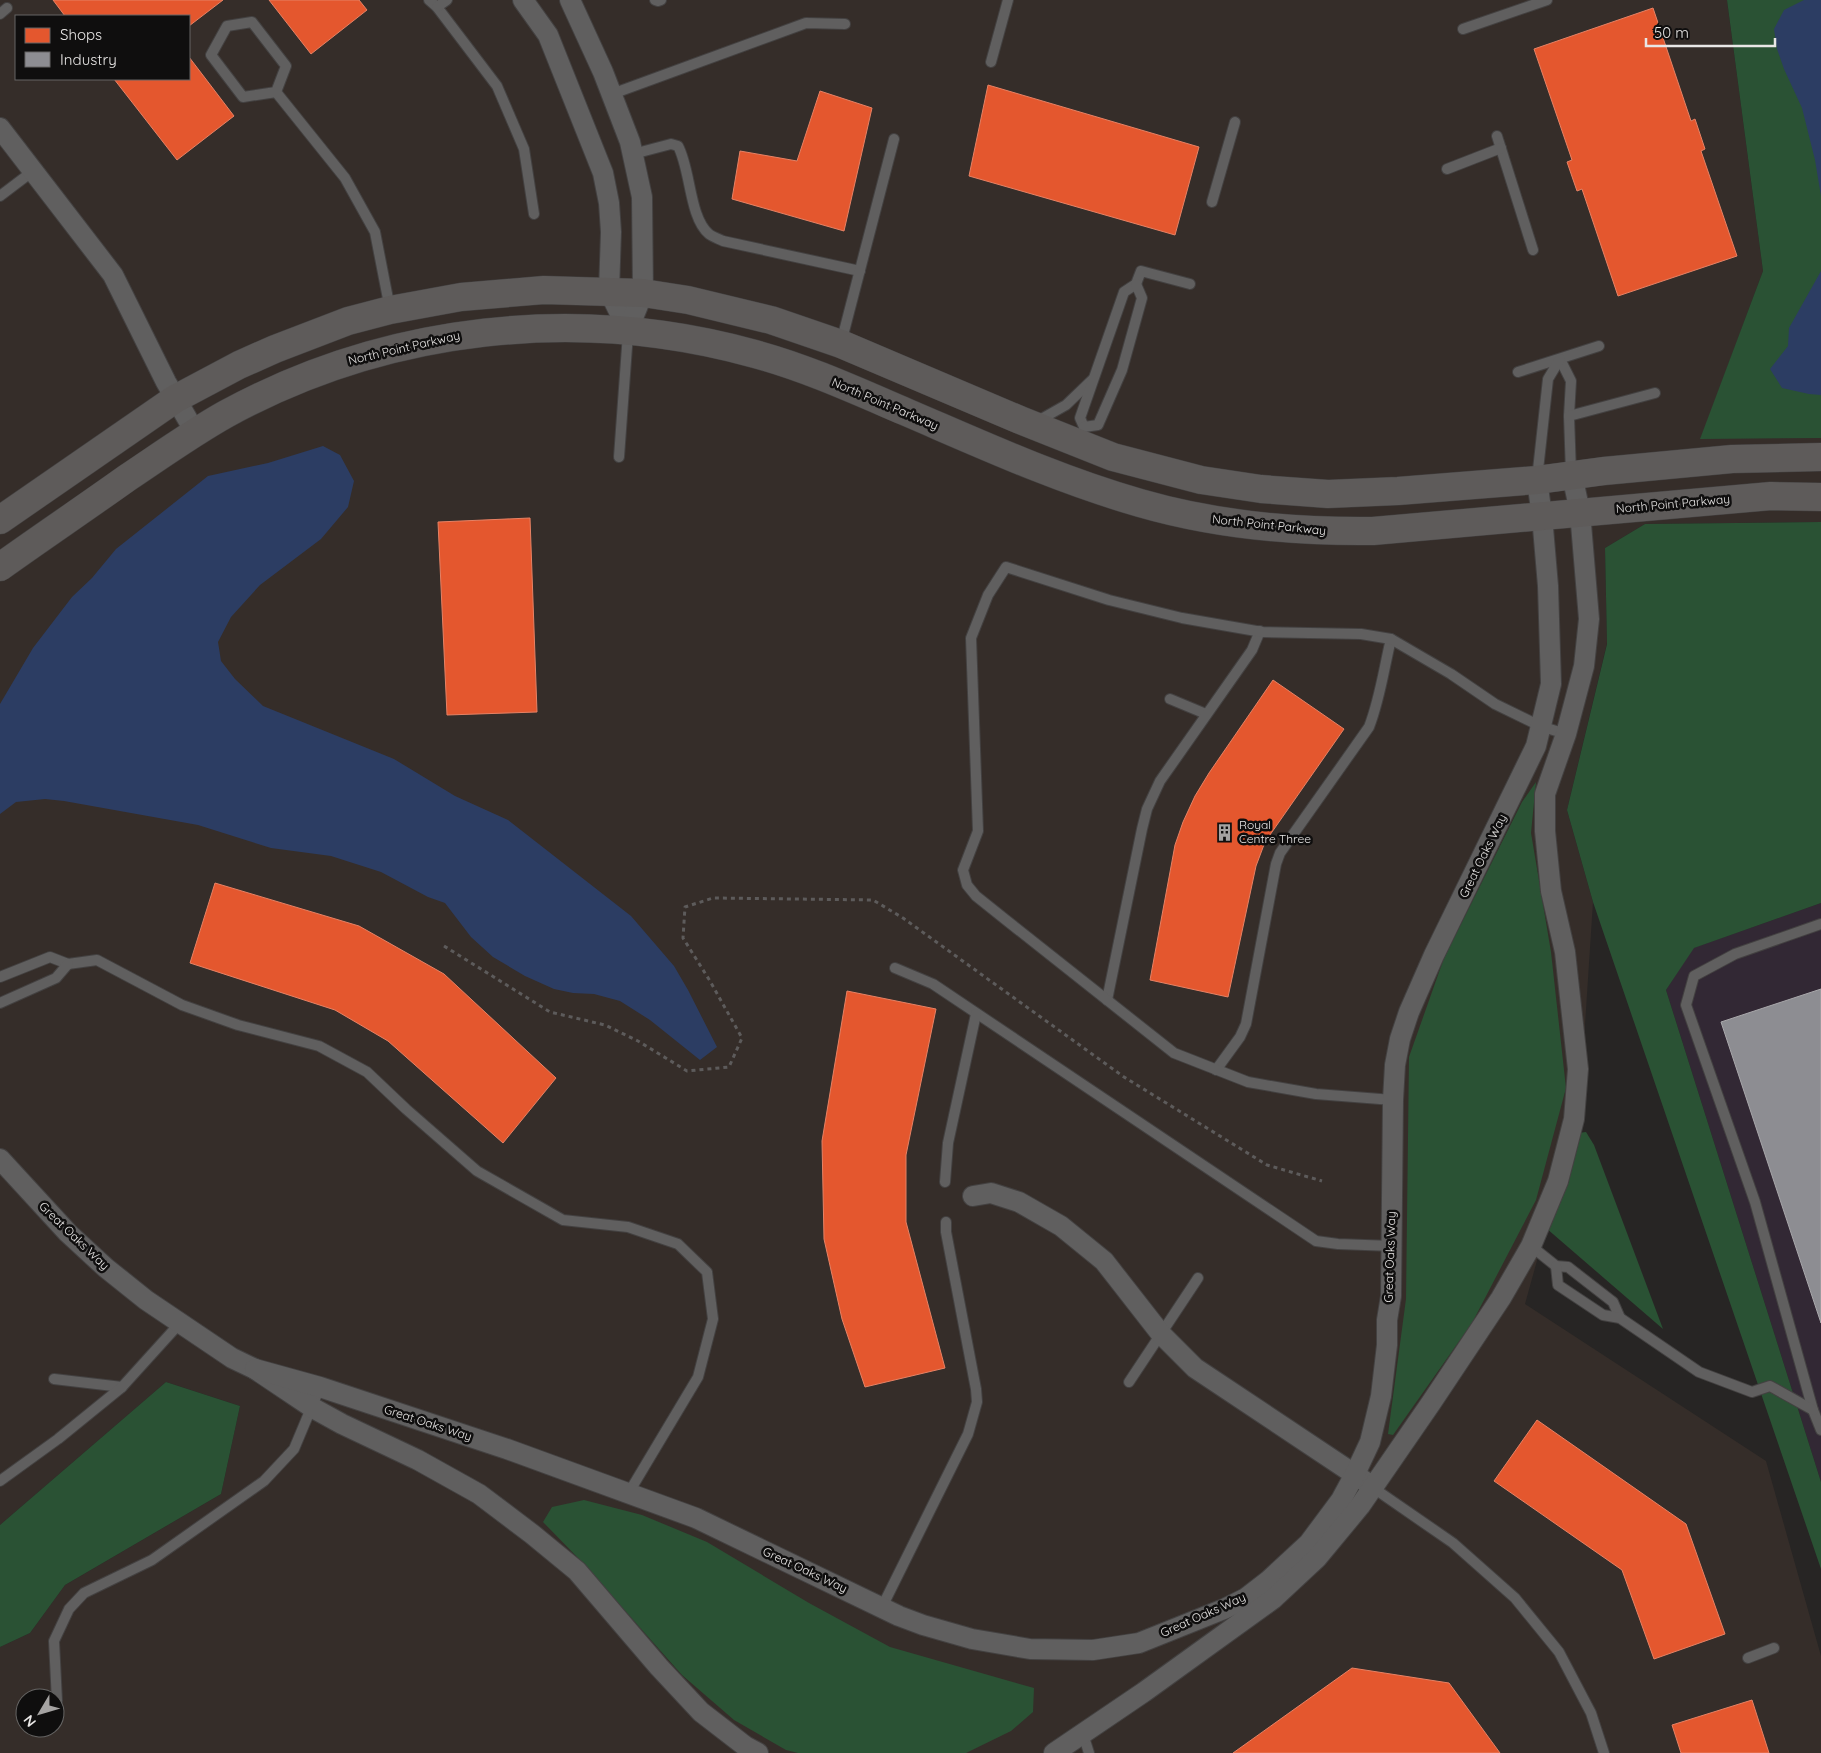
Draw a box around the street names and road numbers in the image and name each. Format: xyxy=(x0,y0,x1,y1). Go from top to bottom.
street label: North Point Parkway xyxy=(346,327,461,368)
street label: North Point Parkway xyxy=(830,374,941,433)
street label: North Point Parkway xyxy=(1615,491,1731,516)
street label: North Point Parkway xyxy=(1211,511,1327,538)
street label: Great Oaks Way xyxy=(1456,811,1509,900)
street label: Great Oaks Way xyxy=(36,1198,112,1273)
street label: Great Oaks Way xyxy=(1380,1211,1399,1303)
street label: Great Oaks Way xyxy=(382,1401,474,1444)
street label: Great Oaks Way xyxy=(761,1543,850,1596)
street label: Great Oaks Way xyxy=(1158,1589,1248,1640)

